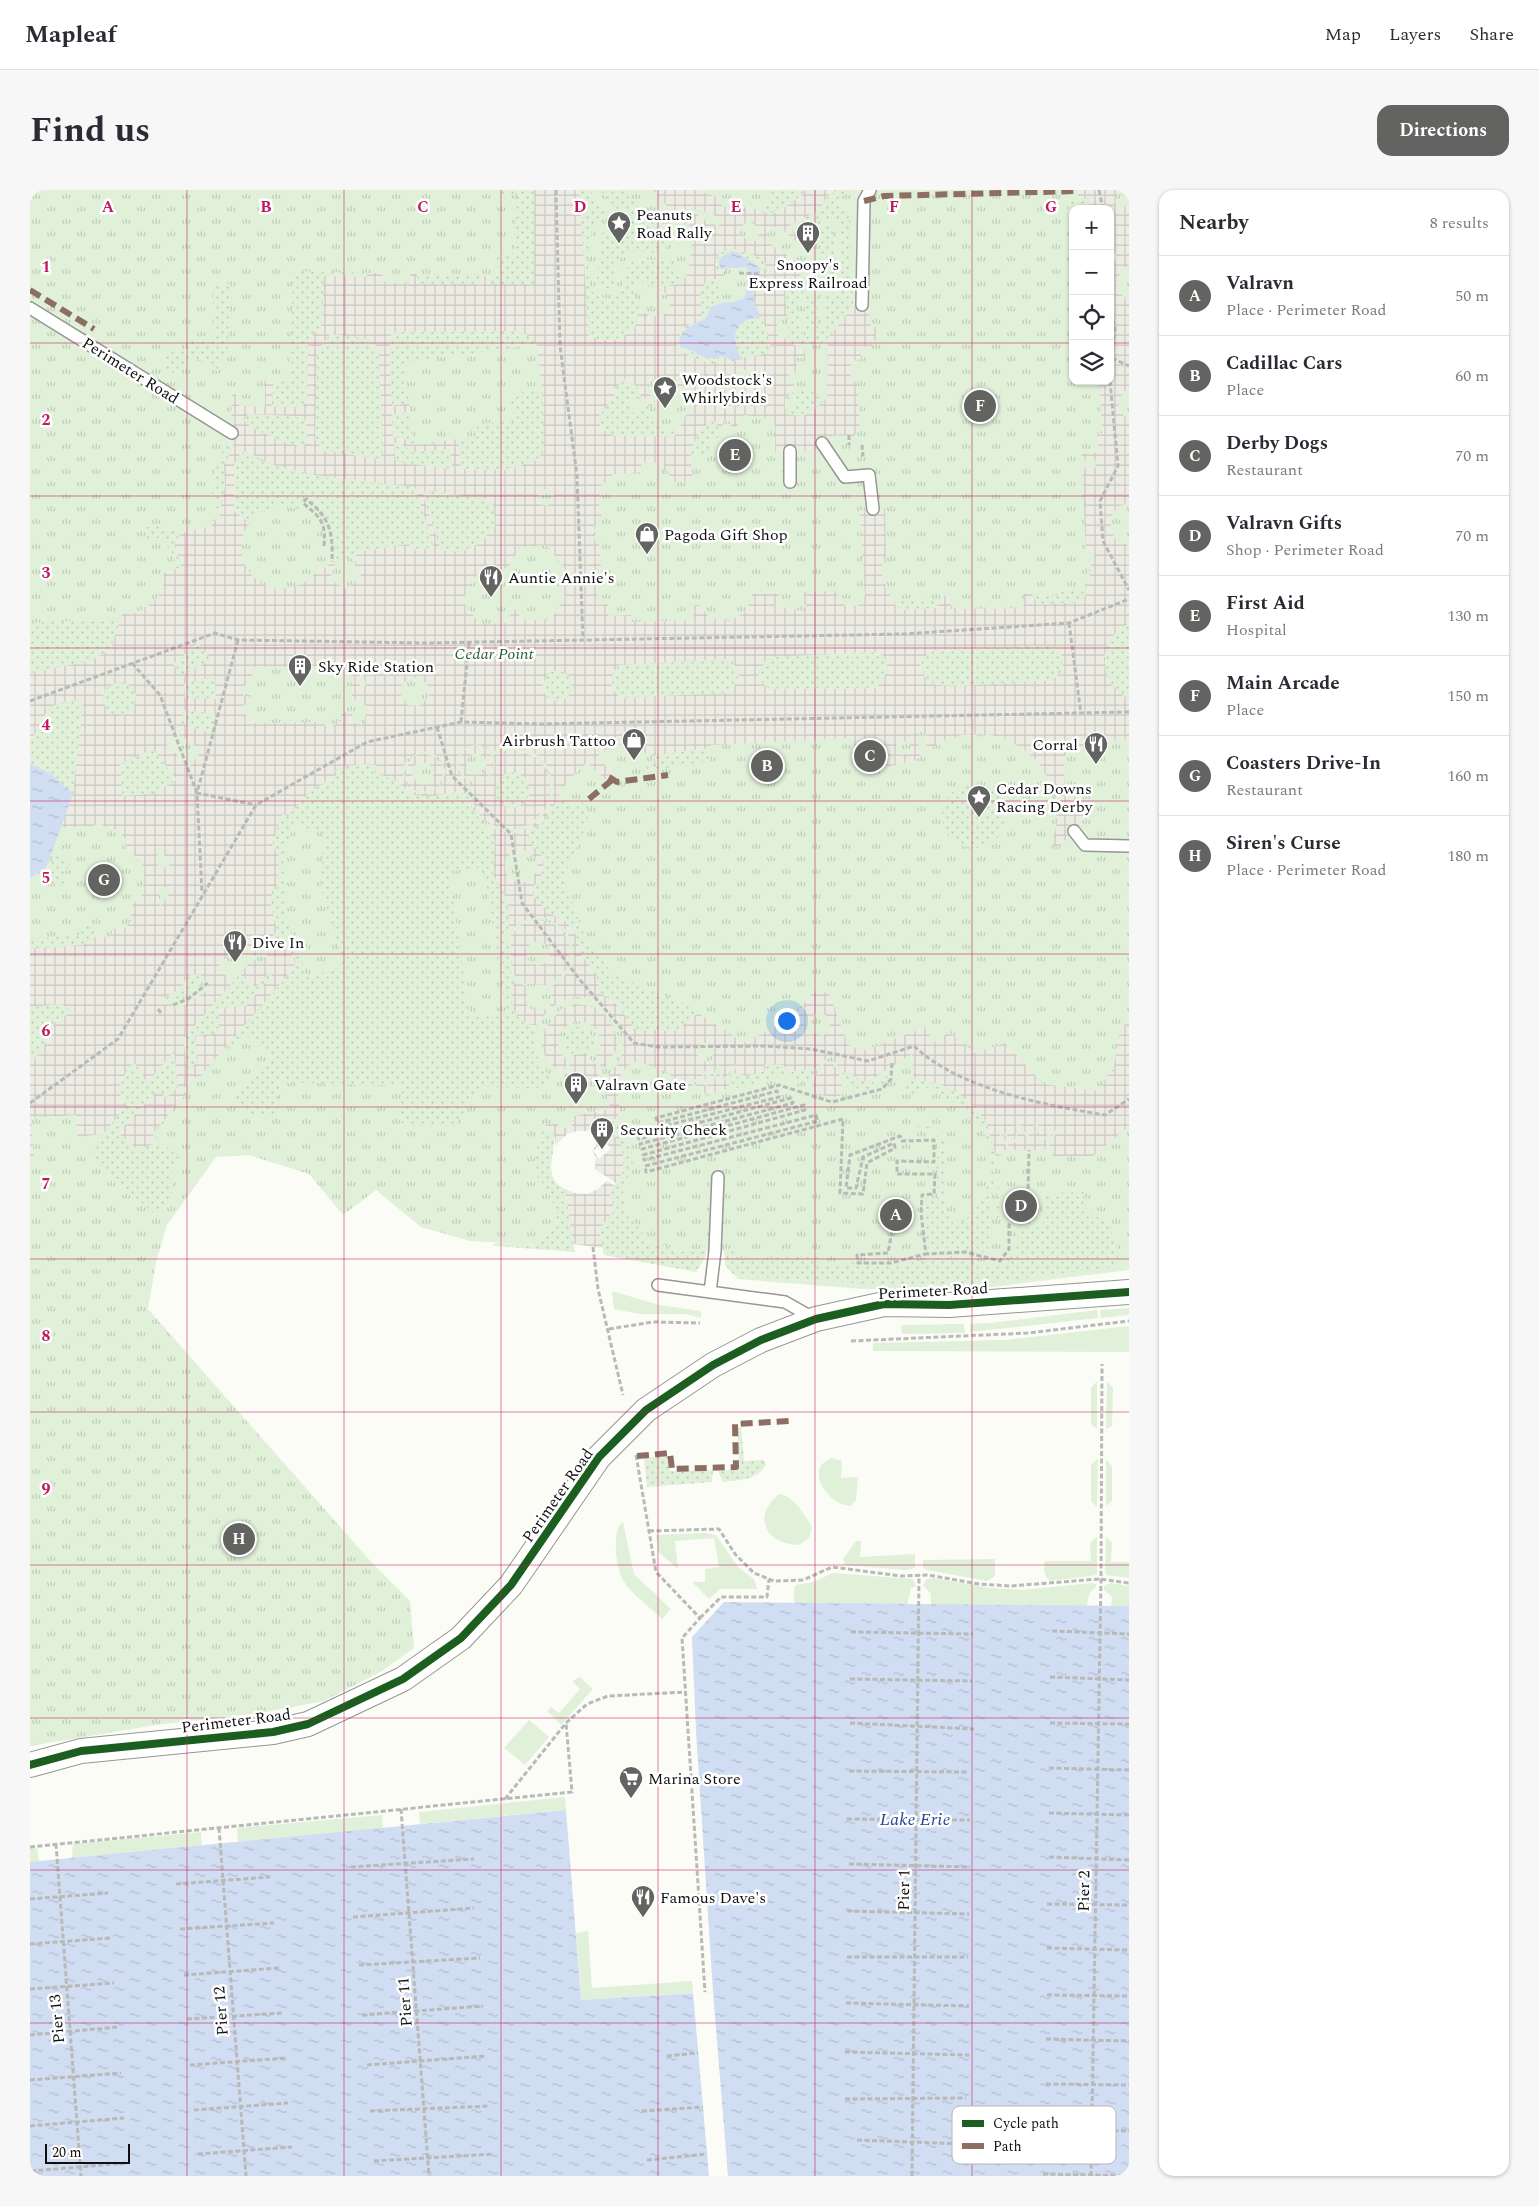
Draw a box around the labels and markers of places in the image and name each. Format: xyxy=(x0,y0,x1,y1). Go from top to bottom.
place label: Peanuts Road Rally xyxy=(636,203,713,245)
place icon: Peanuts Road Rally xyxy=(606,210,632,244)
building icon: Snoopy's Express Railroad xyxy=(795,220,821,254)
place label: Snoopy's Express Railroad xyxy=(748,253,868,295)
place label: Woodstock's Whirlybirds xyxy=(682,368,772,410)
place icon: Woodstock's Whirlybirds xyxy=(652,375,678,409)
pin: F xyxy=(964,387,996,425)
pin: E xyxy=(719,436,751,474)
shop icon: Pagoda Gift Shop xyxy=(634,521,660,555)
place label: Pagoda Gift Shop xyxy=(664,523,788,547)
restaurant icon: Auntie Annie's xyxy=(478,564,504,598)
place label: Auntie Annie's xyxy=(508,566,615,590)
building icon: Sky Ride Station xyxy=(287,653,313,687)
place label: Sky Ride Station xyxy=(318,655,434,679)
shop icon: Airbrush Tattoo xyxy=(621,727,647,761)
place label: Airbrush Tattoo xyxy=(501,729,616,753)
restaurant icon: Corral xyxy=(1083,731,1109,765)
place label: Corral xyxy=(1032,733,1078,757)
pin: C xyxy=(854,737,886,775)
pin: B xyxy=(751,747,783,785)
place label: Cedar Downs Racing Derby xyxy=(996,777,1094,819)
place icon: Cedar Downs Racing Derby xyxy=(966,784,992,818)
pin: G xyxy=(88,861,120,899)
restaurant icon: Dive In xyxy=(222,929,248,963)
place label: Dive In xyxy=(252,931,304,955)
building icon: Valravn Gate xyxy=(563,1071,589,1105)
place label: Valravn Gate xyxy=(594,1073,686,1097)
building icon: Security Check xyxy=(589,1116,615,1150)
place label: Security Check xyxy=(620,1118,727,1142)
pin: D xyxy=(1005,1187,1037,1225)
pin: A xyxy=(880,1196,912,1234)
pin: H xyxy=(223,1520,255,1558)
supermarket icon: Marina Store xyxy=(618,1765,644,1799)
place label: Marina Store xyxy=(648,1767,741,1791)
restaurant icon: Famous Dave's xyxy=(630,1884,656,1918)
place label: Famous Dave's xyxy=(660,1886,766,1910)

